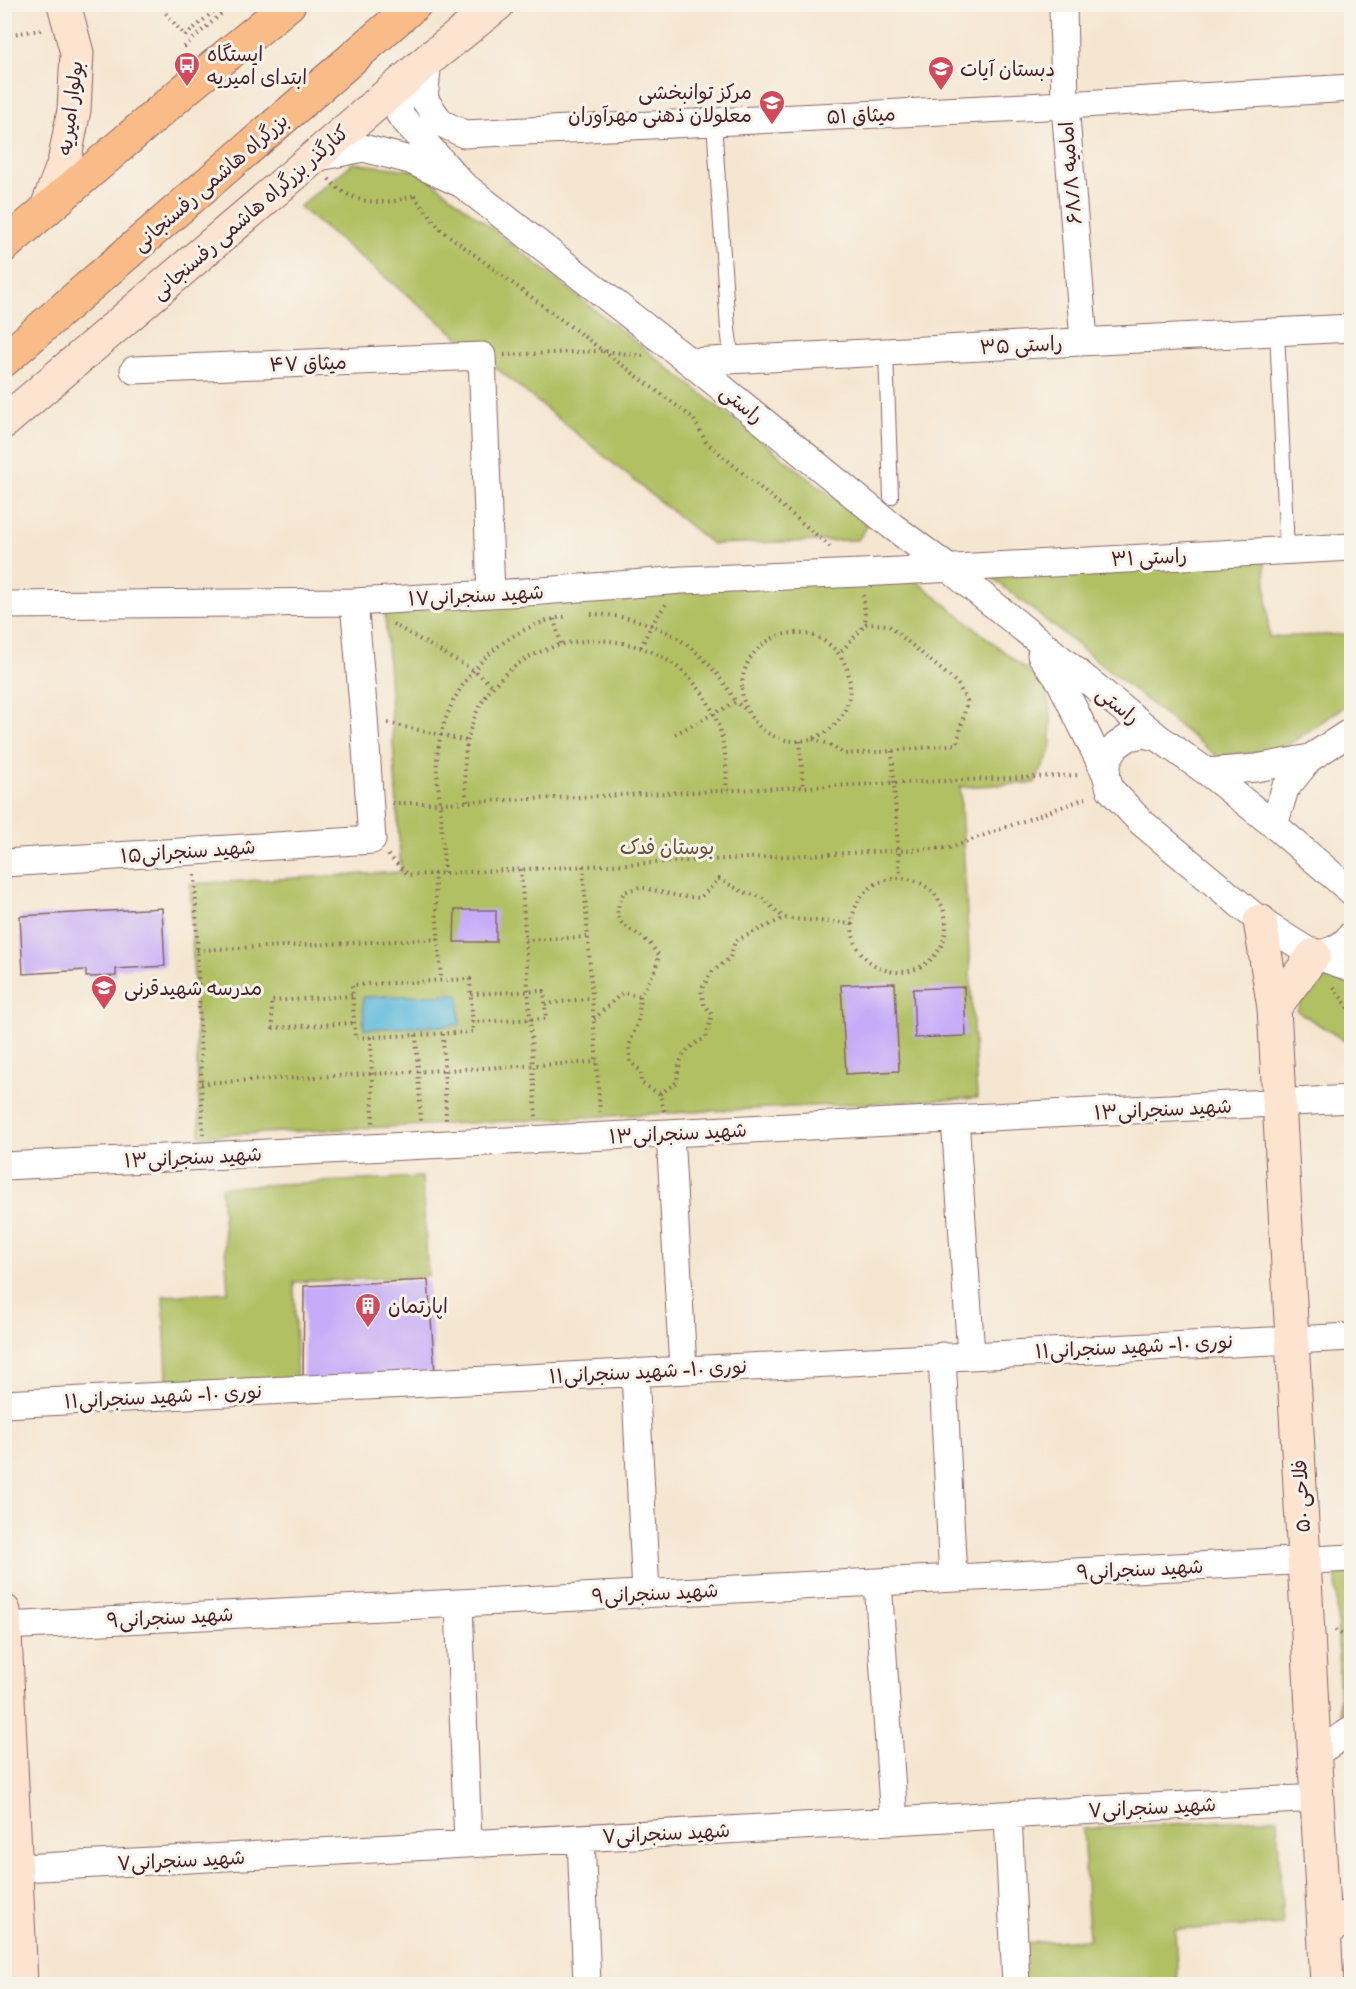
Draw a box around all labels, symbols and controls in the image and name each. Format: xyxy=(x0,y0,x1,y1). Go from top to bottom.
place label: ایستگاه ابتدای امیریه xyxy=(207,42,307,89)
bus stop icon: ایستگاه ابتدای امیریه xyxy=(172,50,202,88)
school or university icon: دبستان آیات xyxy=(926,54,956,92)
place label: دبستان آیات xyxy=(960,57,1055,81)
street label: بولوار امیریه xyxy=(52,59,90,157)
place label: مرکز توانبخشی معلولان ذهنی مهرآوران xyxy=(568,80,752,128)
school or university icon: مرکز توانبخشی معلولان ذهنی مهرآوران xyxy=(757,88,787,126)
street label: میثاق ۵۱ xyxy=(826,101,896,129)
street label: بزرگراه هاشمی رفسنجانی xyxy=(127,108,293,257)
street label: کنارگذر بزرگراه هاشمی رفسنجانی xyxy=(146,120,354,305)
street label: امامیه ۶۸/۸ xyxy=(1054,120,1086,226)
street label: راستی ۳۵ xyxy=(979,331,1063,360)
street label: میثاق ۴۷ xyxy=(269,350,347,376)
street label: راستی xyxy=(715,380,768,429)
street label: راستی ۳۱ xyxy=(1110,543,1188,572)
street label: شهید سنجرانی۱۷ xyxy=(408,579,544,612)
street label: راستی xyxy=(1091,681,1144,730)
street label: شهید سنجرانی۱۵ xyxy=(120,834,256,869)
park label: بوستان فدک xyxy=(620,835,714,859)
school or university icon: مدرسه شهیدقرنی xyxy=(89,973,119,1011)
place label: مدرسه شهیدقرنی xyxy=(124,976,262,1001)
street label: شهید سنجرانی۱۳ xyxy=(1093,1093,1233,1126)
street label: شهید سنجرانی۱۳ xyxy=(608,1117,748,1150)
street label: شهید سنجرانی۱۳ xyxy=(123,1141,263,1174)
building icon: اپارتمان xyxy=(353,1291,383,1329)
place label: اپارتمان xyxy=(388,1294,448,1319)
street label: نوری ۱۰- شهید سنجرانی۱۱ xyxy=(1034,1329,1234,1364)
street label: نوری ۱۰- شهید سنجرانی۱۱ xyxy=(548,1354,748,1389)
street label: نوری ۱۰- شهید سنجرانی۱۱ xyxy=(63,1379,263,1414)
street label: فلاحی ۵۰ xyxy=(1287,1459,1316,1533)
street label: شهید سنجرانی۹ xyxy=(1076,1554,1204,1585)
street label: شهید سنجرانی۹ xyxy=(591,1578,719,1609)
street label: شهید سنجرانی۹ xyxy=(106,1602,234,1633)
street label: شهید سنجرانی۷ xyxy=(1087,1792,1217,1823)
street label: شهید سنجرانی۷ xyxy=(601,1818,731,1849)
street label: شهید سنجرانی۷ xyxy=(116,1845,246,1876)

